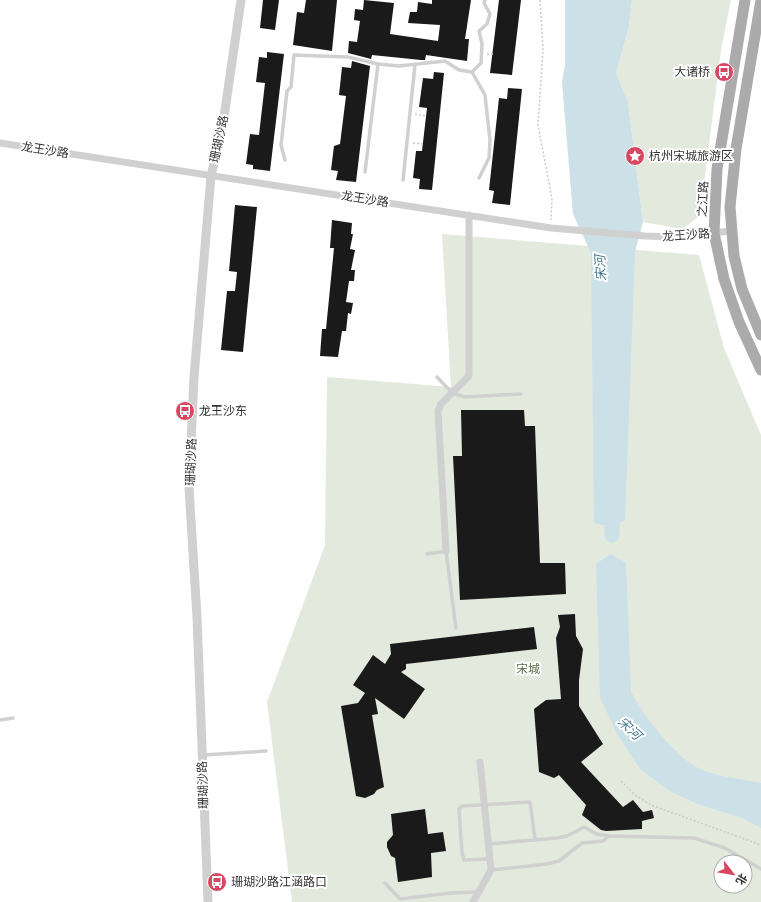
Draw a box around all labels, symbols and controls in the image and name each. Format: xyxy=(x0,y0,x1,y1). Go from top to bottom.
bus stop icon: 大诸桥 xyxy=(713,61,735,83)
place label: 大诸桥 xyxy=(674,65,710,79)
street label: 珊瑚沙路 xyxy=(207,114,231,164)
street label: 龙王沙路 xyxy=(20,139,70,161)
place icon: 杭州宋城旅游区 xyxy=(624,145,646,167)
place label: 杭州宋城旅游区 xyxy=(649,149,733,163)
street label: 之江路 xyxy=(695,181,711,217)
street label: 龙王沙路 xyxy=(340,188,390,210)
street label: 龙王沙路 xyxy=(662,226,710,244)
water label: 宋河 xyxy=(592,252,609,281)
bus stop icon: 龙王沙东 xyxy=(174,400,196,422)
place label: 龙王沙东 xyxy=(199,404,247,418)
street label: 珊瑚沙路 xyxy=(183,438,199,486)
park label: 宋城 xyxy=(516,662,540,676)
water label: 宋河 xyxy=(615,714,646,745)
street label: 珊瑚沙路 xyxy=(195,761,211,809)
north arrow xyxy=(713,854,753,894)
bus stop icon: 珊瑚沙路江涵路口 xyxy=(206,871,228,893)
text: 北 xyxy=(734,871,750,887)
place label: 珊瑚沙路江涵路口 xyxy=(231,875,327,889)

